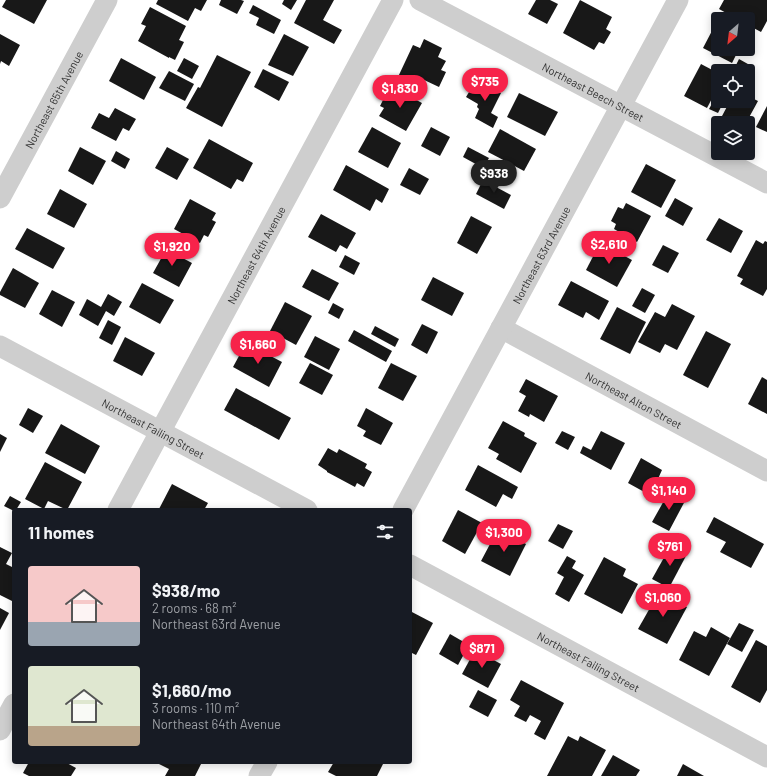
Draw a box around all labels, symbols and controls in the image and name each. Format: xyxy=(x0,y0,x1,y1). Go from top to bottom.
north arrow xyxy=(711,12,755,56)
map controls xyxy=(711,12,755,160)
street label: Northeast 65th Avenue xyxy=(22,48,85,150)
street label: Northeast Beech Street xyxy=(540,59,646,124)
button: locate xyxy=(711,64,755,108)
pin: $735 xyxy=(461,68,509,102)
text: $735 xyxy=(471,73,499,89)
pin: $1,830 xyxy=(367,75,433,109)
text: $1,830 xyxy=(382,80,418,96)
button: layers xyxy=(711,116,755,160)
pin: $938 xyxy=(470,160,518,194)
text: $938 xyxy=(480,165,508,181)
street label: Northeast 64th Avenue xyxy=(224,203,287,306)
street label: Northeast 63rd Avenue xyxy=(509,204,572,306)
pin: $2,610 xyxy=(576,231,642,265)
pin: $1,920 xyxy=(139,233,205,267)
text: $2,610 xyxy=(590,236,628,252)
text: $1,920 xyxy=(153,238,191,254)
pin: $1,660 xyxy=(225,331,291,365)
text: $1,660 xyxy=(240,336,276,352)
street label: Northeast Alton Street xyxy=(583,368,685,431)
street label: Northeast Failing Street xyxy=(100,395,207,461)
pin: $1,140 xyxy=(636,477,702,511)
text: $1,140 xyxy=(651,482,687,498)
pin: $1,300 xyxy=(471,519,537,553)
icon: filters xyxy=(374,521,396,543)
text: 11 homes xyxy=(28,522,94,542)
text: $1,300 xyxy=(485,524,523,540)
pin: $761 xyxy=(646,533,694,567)
text: $761 xyxy=(657,538,683,554)
text: $938/mo xyxy=(152,580,220,600)
icon: home xyxy=(60,582,108,630)
pin: $1,060 xyxy=(630,584,696,618)
text: $1,060 xyxy=(645,589,681,605)
text: 2 rooms · 68 m² xyxy=(152,600,236,616)
text: Northeast 63rd Avenue xyxy=(152,616,281,632)
street label: Northeast Failing Street xyxy=(535,628,642,694)
pin: $871 xyxy=(458,635,506,669)
text: $871 xyxy=(469,640,495,656)
text: $1,660/mo xyxy=(152,680,231,700)
icon: home xyxy=(60,682,108,730)
text: 3 rooms · 110 m² xyxy=(152,700,239,716)
text: Northeast 64th Avenue xyxy=(152,716,281,732)

